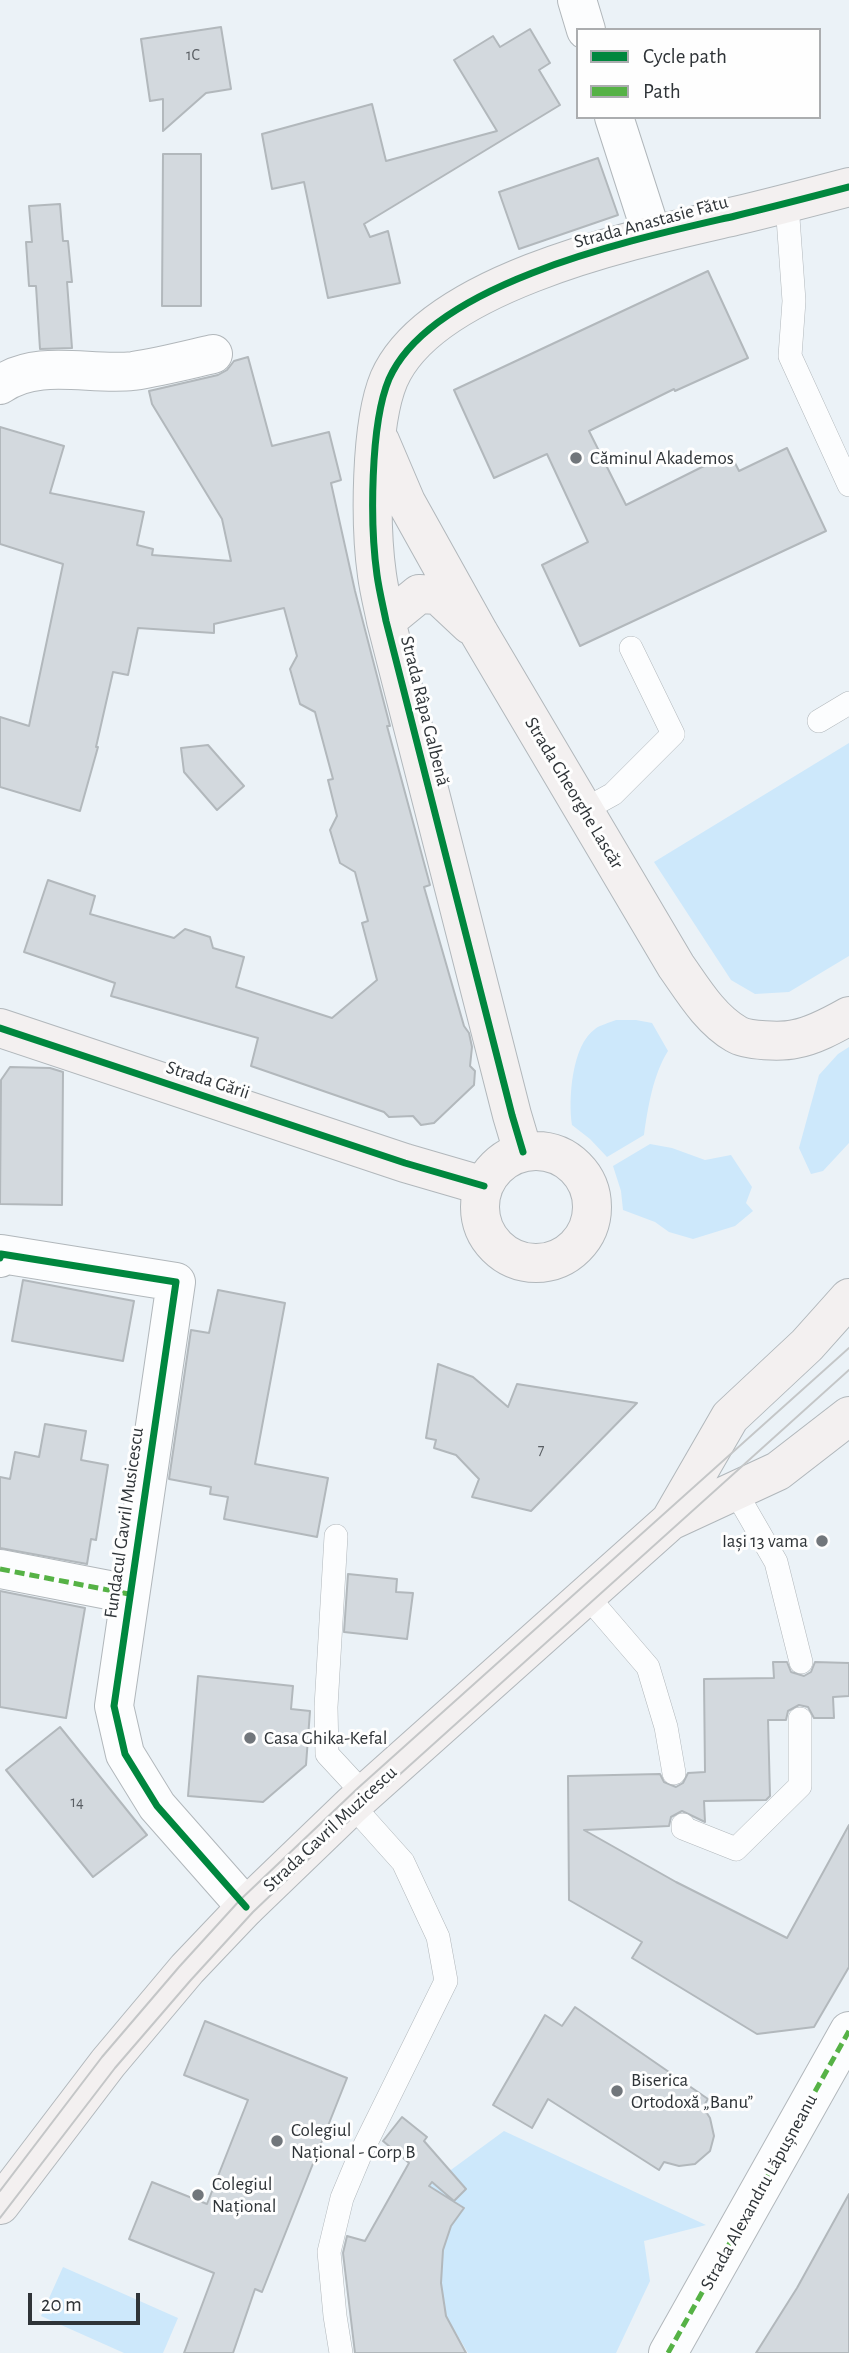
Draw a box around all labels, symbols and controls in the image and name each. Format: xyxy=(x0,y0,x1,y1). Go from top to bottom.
legend xyxy=(576,28,821,119)
house number: 1C xyxy=(186,45,200,65)
text: Cycle path xyxy=(643,46,727,67)
text: Path xyxy=(643,81,681,102)
street label: Strada Anastasie Fătu xyxy=(572,190,730,254)
place label: Căminul Akademos xyxy=(590,447,734,469)
marker: Căminul Akademos xyxy=(568,450,584,466)
street label: Strada Râpa Galbenă xyxy=(395,634,455,788)
street label: Strada Gheorghe Lascăr xyxy=(520,713,628,873)
street label: Strada Gării xyxy=(163,1056,253,1104)
street label: Fundacul Gavril Musicescu xyxy=(99,1426,149,1620)
house number: 7 xyxy=(538,1440,544,1460)
place label: Iași 13 vama xyxy=(722,1530,808,1552)
marker: Iași 13 vama xyxy=(814,1533,830,1549)
place label: Casa Ghika-Kefal xyxy=(264,1727,387,1749)
marker: Casa Ghika-Kefal xyxy=(242,1730,258,1746)
street label: Strada Gavril Muzicescu xyxy=(258,1761,402,1897)
house number: 14 xyxy=(70,1792,84,1812)
place label: Biserica Ortodoxă „Banu” xyxy=(631,2069,753,2113)
marker: Biserica Ortodoxă „Banu” xyxy=(609,2083,625,2099)
street label: Strada Alexandru Lăpușneanu xyxy=(696,2090,822,2294)
place label: Colegiul Național - Corp B xyxy=(291,2119,415,2163)
marker: Colegiul Național - Corp B xyxy=(269,2133,285,2149)
place label: Colegiul Național xyxy=(212,2173,276,2217)
marker: Colegiul Național xyxy=(190,2187,206,2203)
scale bar xyxy=(32,2280,144,2324)
text: 20 m xyxy=(41,2294,82,2315)

